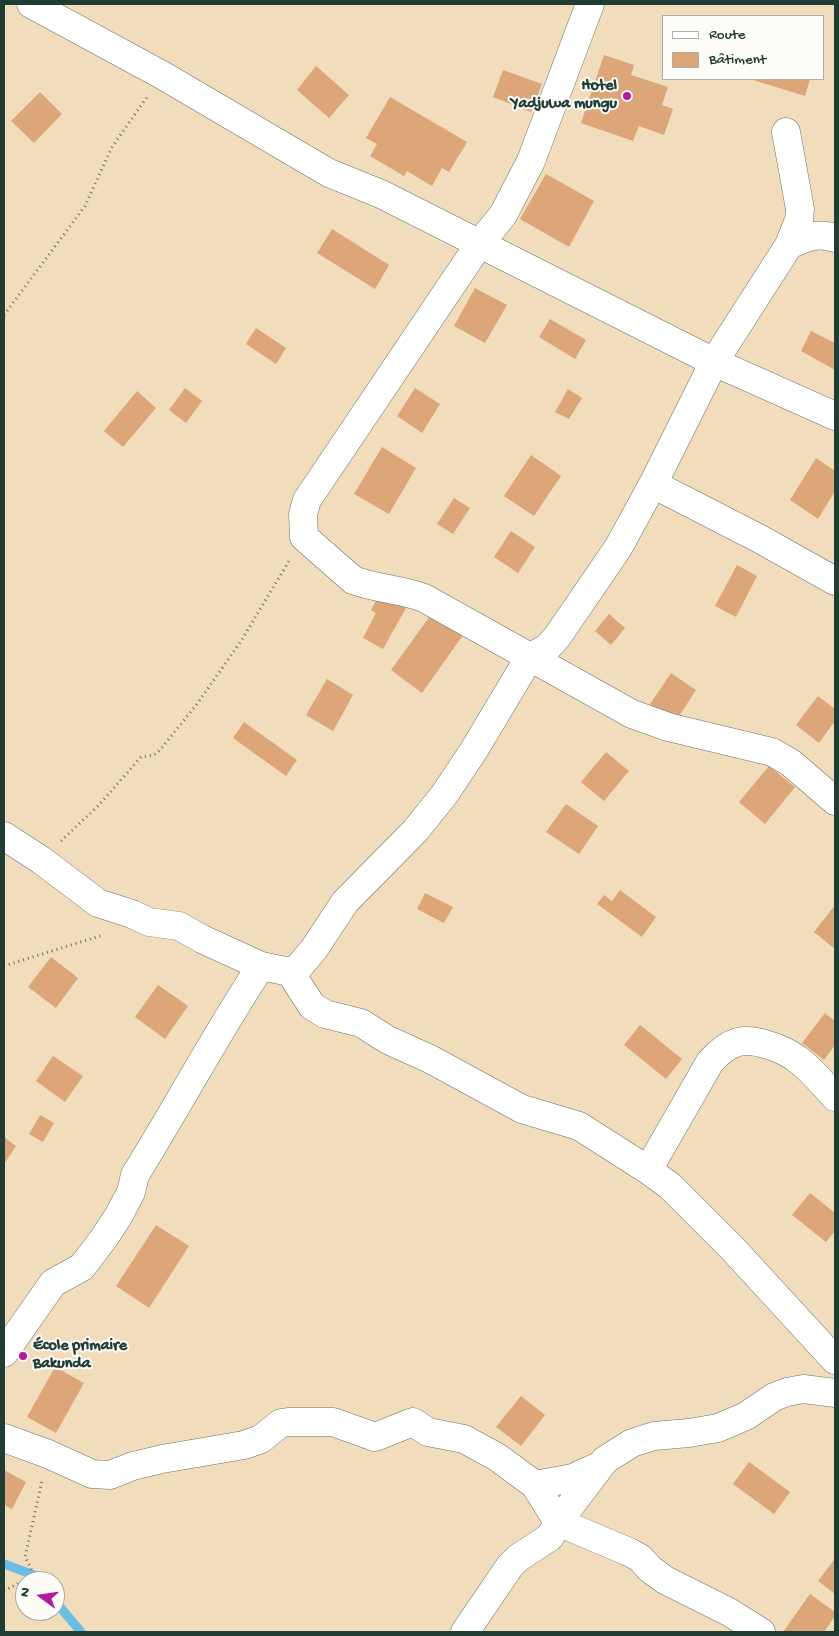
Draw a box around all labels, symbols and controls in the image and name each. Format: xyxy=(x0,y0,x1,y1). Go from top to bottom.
legend xyxy=(662,15,824,80)
text: Route xyxy=(709,26,746,44)
text: Bâtiment xyxy=(709,51,766,69)
place label: Hotel Yadjuwa mungu xyxy=(511,77,617,115)
marker: Hotel Yadjuwa mungu xyxy=(621,90,633,102)
place label: École primaire Bakunda xyxy=(33,1337,127,1375)
marker: École primaire Bakunda xyxy=(17,1350,29,1362)
north arrow xyxy=(15,1571,65,1621)
text: N xyxy=(17,1586,35,1599)

